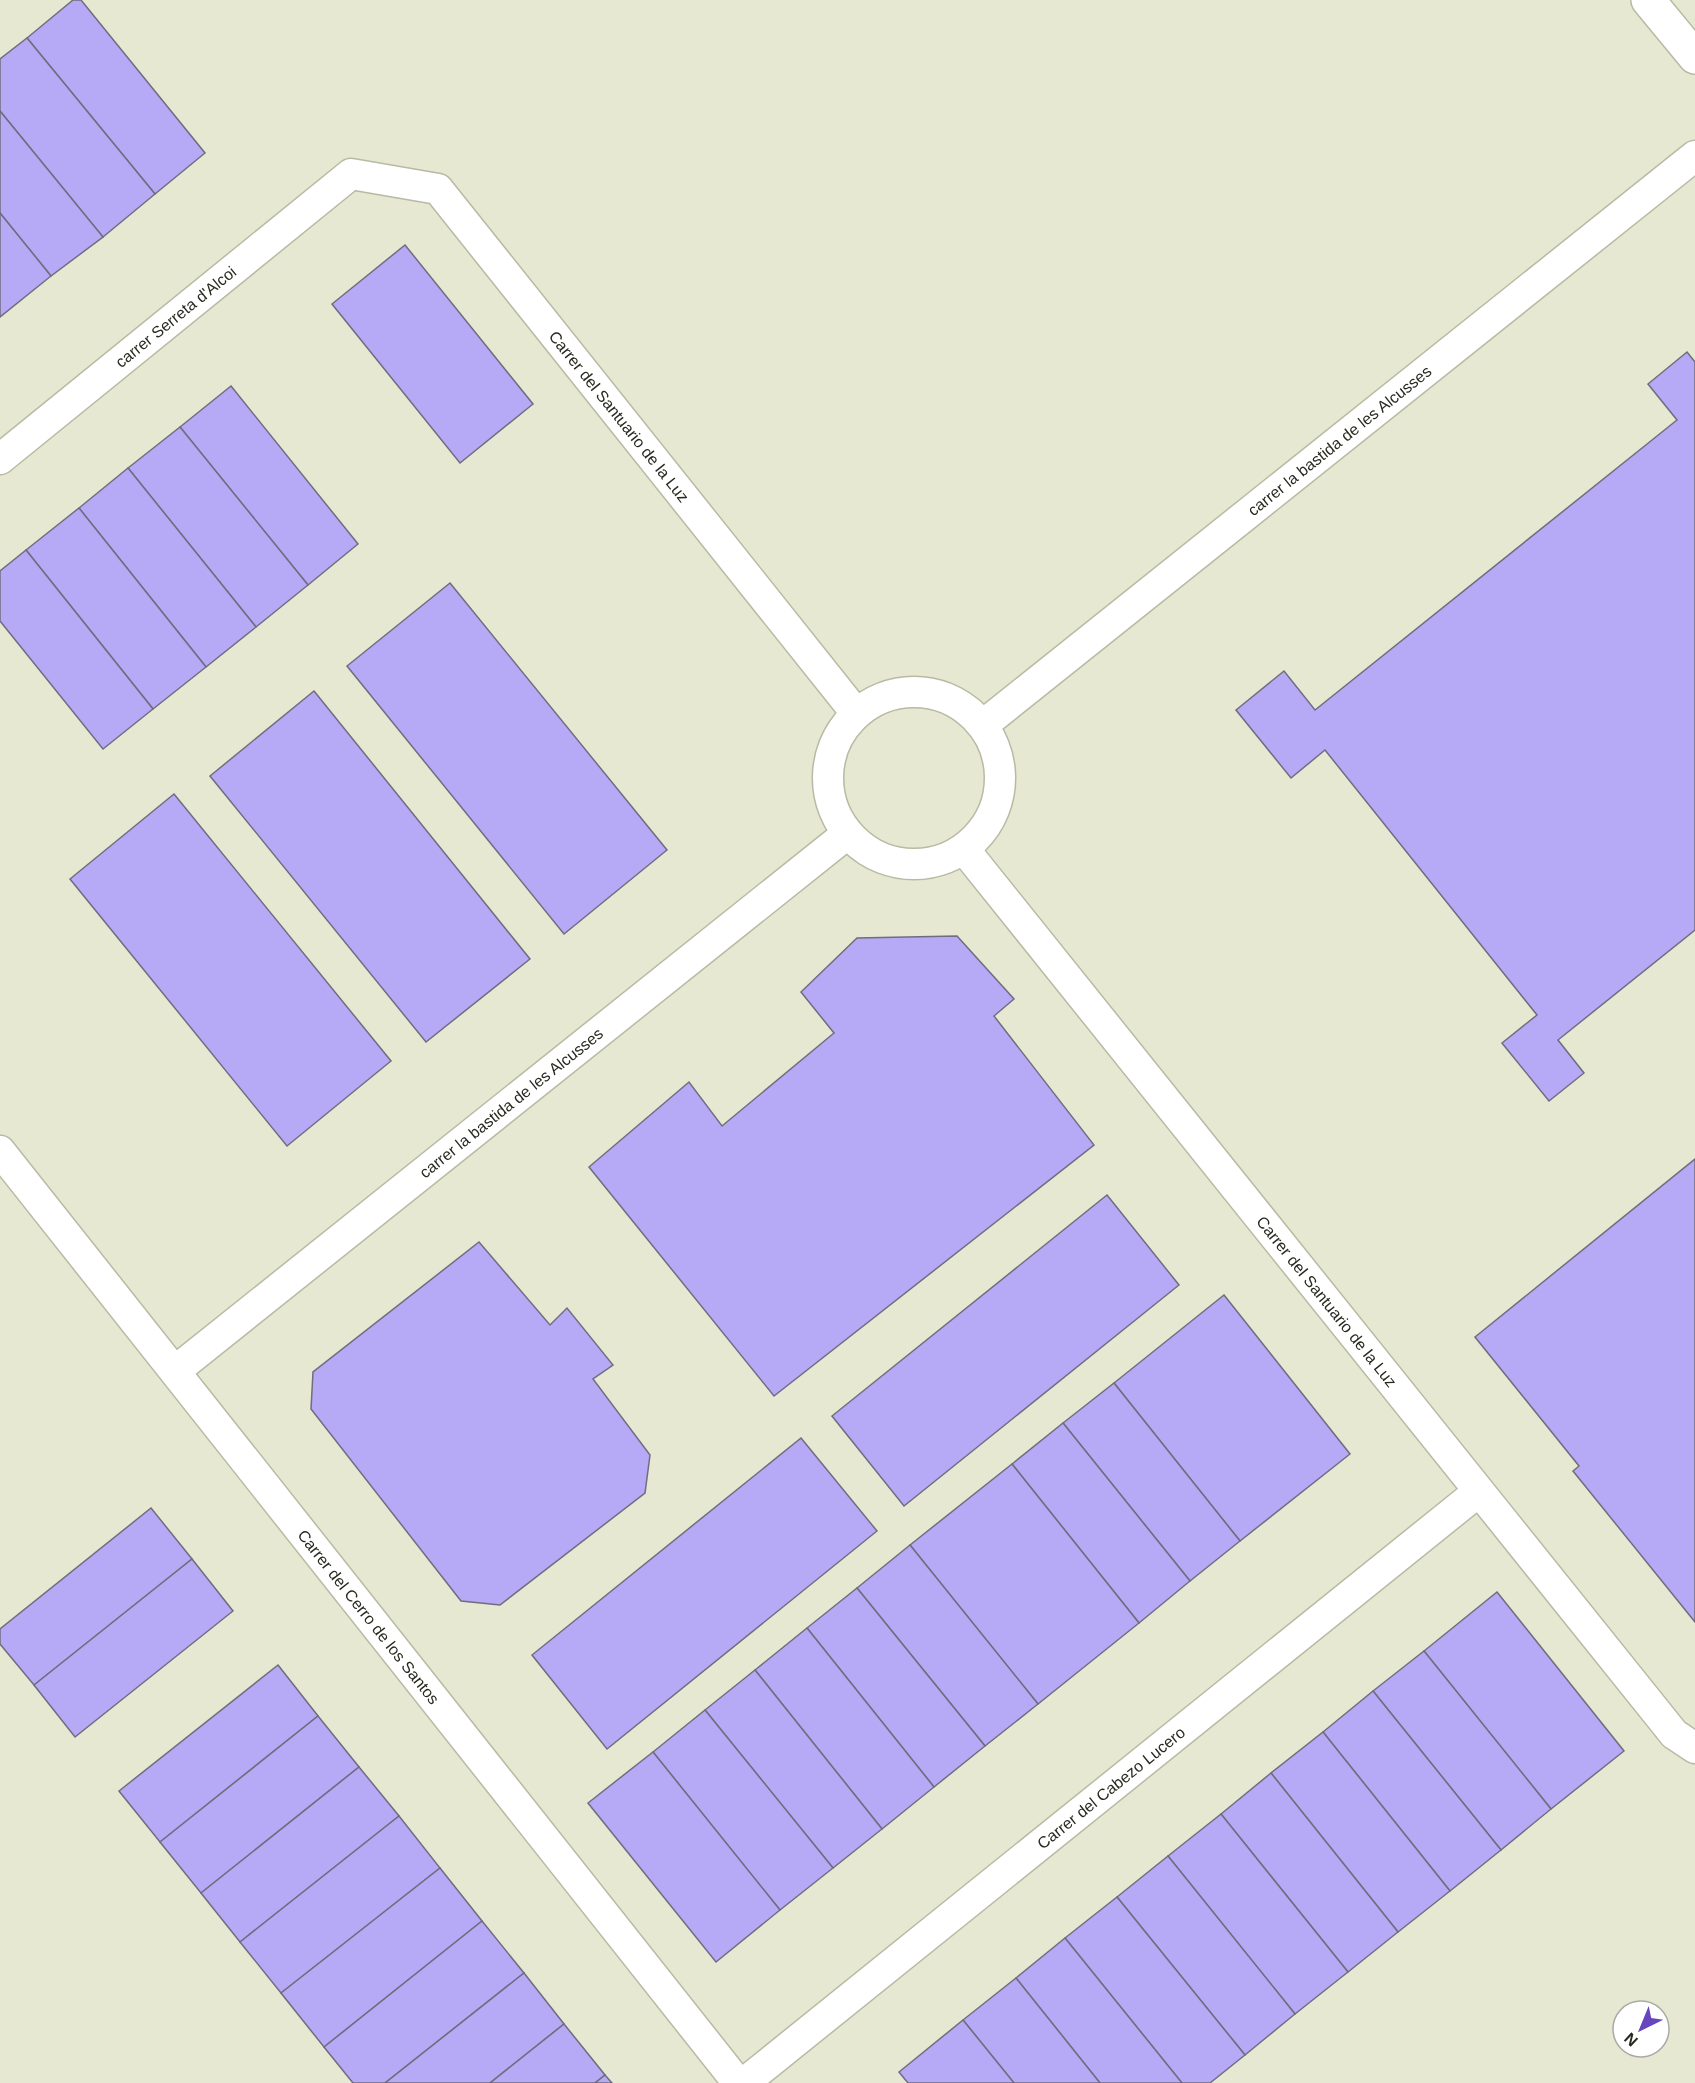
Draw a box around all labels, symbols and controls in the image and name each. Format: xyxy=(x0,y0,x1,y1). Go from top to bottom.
street label: carrer Serreta d'Alcoi xyxy=(112,263,239,371)
street label: Carrer del Santuario de la Luz xyxy=(546,328,692,505)
street label: carrer la bastida de les Alcusses xyxy=(1245,362,1435,519)
street label: carrer la bastida de les Alcusses xyxy=(416,1025,606,1181)
street label: Carrer del Santuario de la Luz xyxy=(1253,1213,1400,1390)
street label: Carrer del Cerro de los Santos xyxy=(294,1527,442,1707)
street label: Carrer del Cabezo Lucero xyxy=(1034,1724,1188,1852)
north arrow xyxy=(1611,1999,1671,2059)
text: N xyxy=(1621,2029,1641,2050)

